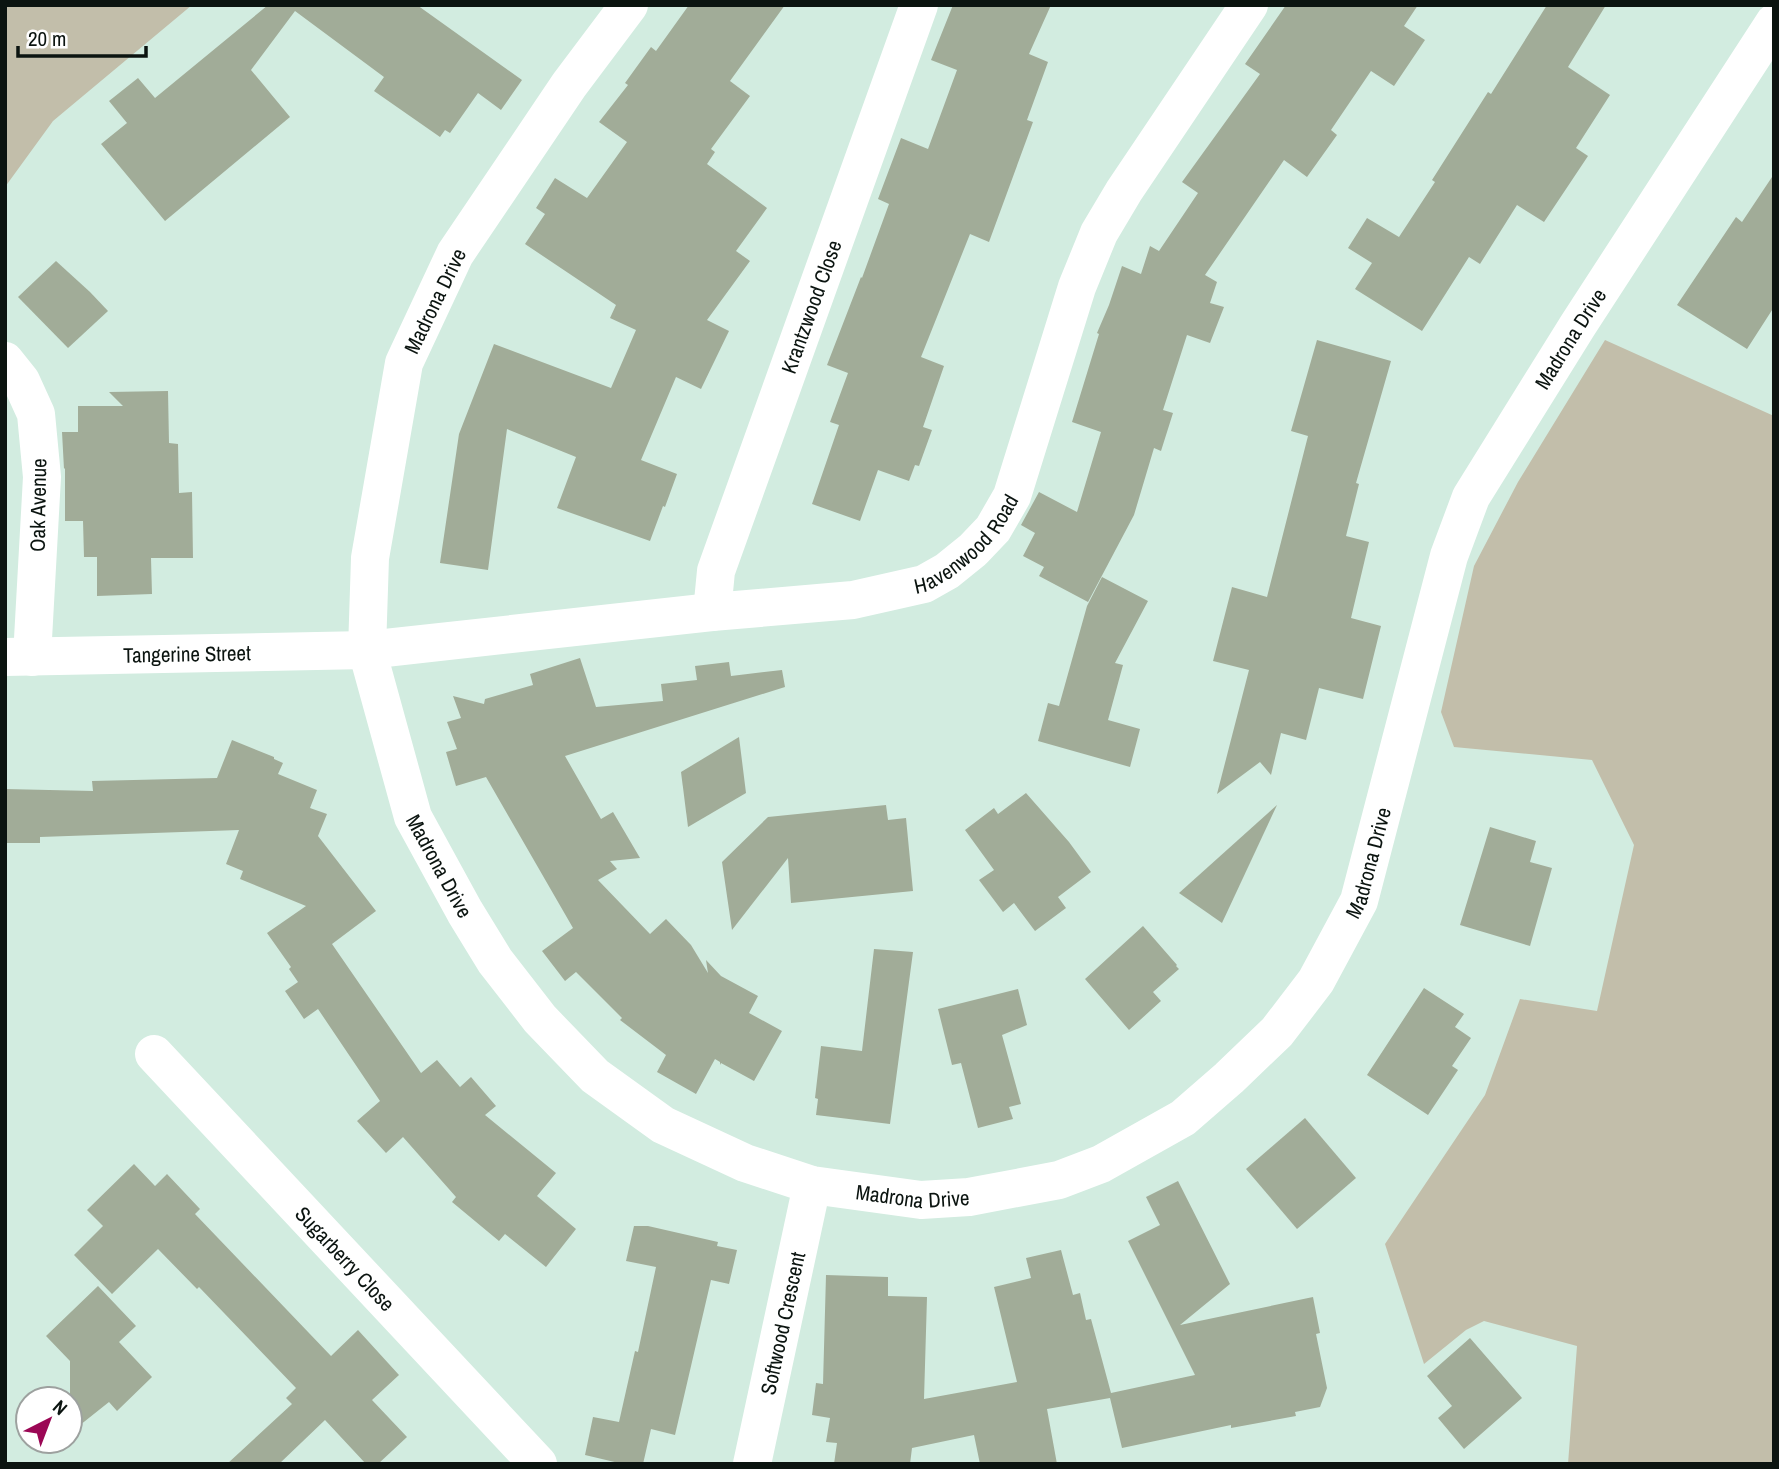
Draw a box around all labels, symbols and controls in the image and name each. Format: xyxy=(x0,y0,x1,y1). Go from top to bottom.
scale bar xyxy=(18,14,145,58)
text: 20 m xyxy=(28,24,66,53)
street label: Krantzwood Close xyxy=(774,236,848,377)
street label: Madrona Drive xyxy=(397,243,473,359)
street label: Madrona Drive xyxy=(1527,283,1613,394)
street label: Oak Avenue xyxy=(23,458,53,552)
street label: Havenwood Road xyxy=(911,489,1025,600)
street label: Tangerine Street xyxy=(123,638,251,669)
street label: Madrona Drive xyxy=(1338,804,1397,923)
street label: Madrona Drive xyxy=(400,809,480,923)
street label: Madrona Drive xyxy=(854,1177,970,1215)
street label: Sugarberry Close xyxy=(289,1200,402,1317)
street label: Softwood Crescent xyxy=(753,1249,812,1397)
north arrow xyxy=(14,1385,84,1455)
text: N xyxy=(47,1394,73,1421)

